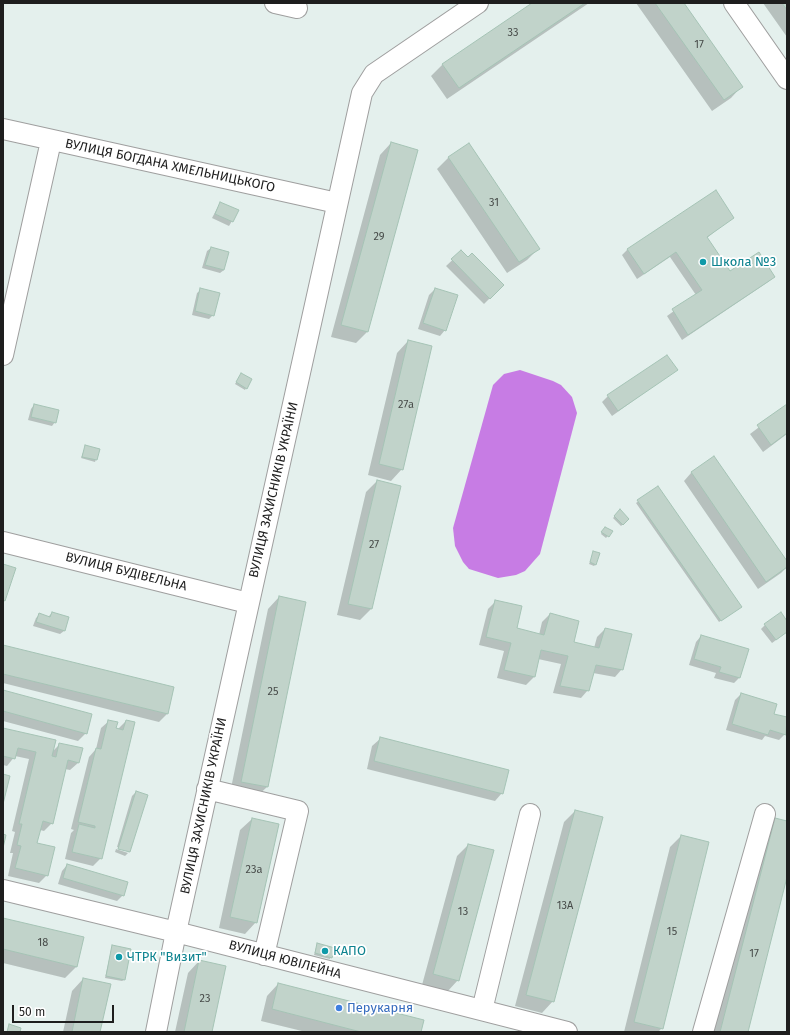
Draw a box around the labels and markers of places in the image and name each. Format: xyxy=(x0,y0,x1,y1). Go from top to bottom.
place label: Школа №3 xyxy=(711,254,776,270)
marker: Школа №3 xyxy=(698,257,708,267)
place label: КАПО xyxy=(333,943,366,959)
marker: КАПО xyxy=(320,946,330,956)
place label: ЧТРК "Визит" xyxy=(127,949,207,965)
marker: ЧТРК "Визит" xyxy=(114,952,124,962)
place label: Перукарня xyxy=(347,1000,413,1016)
marker: Перукарня xyxy=(334,1003,344,1013)

